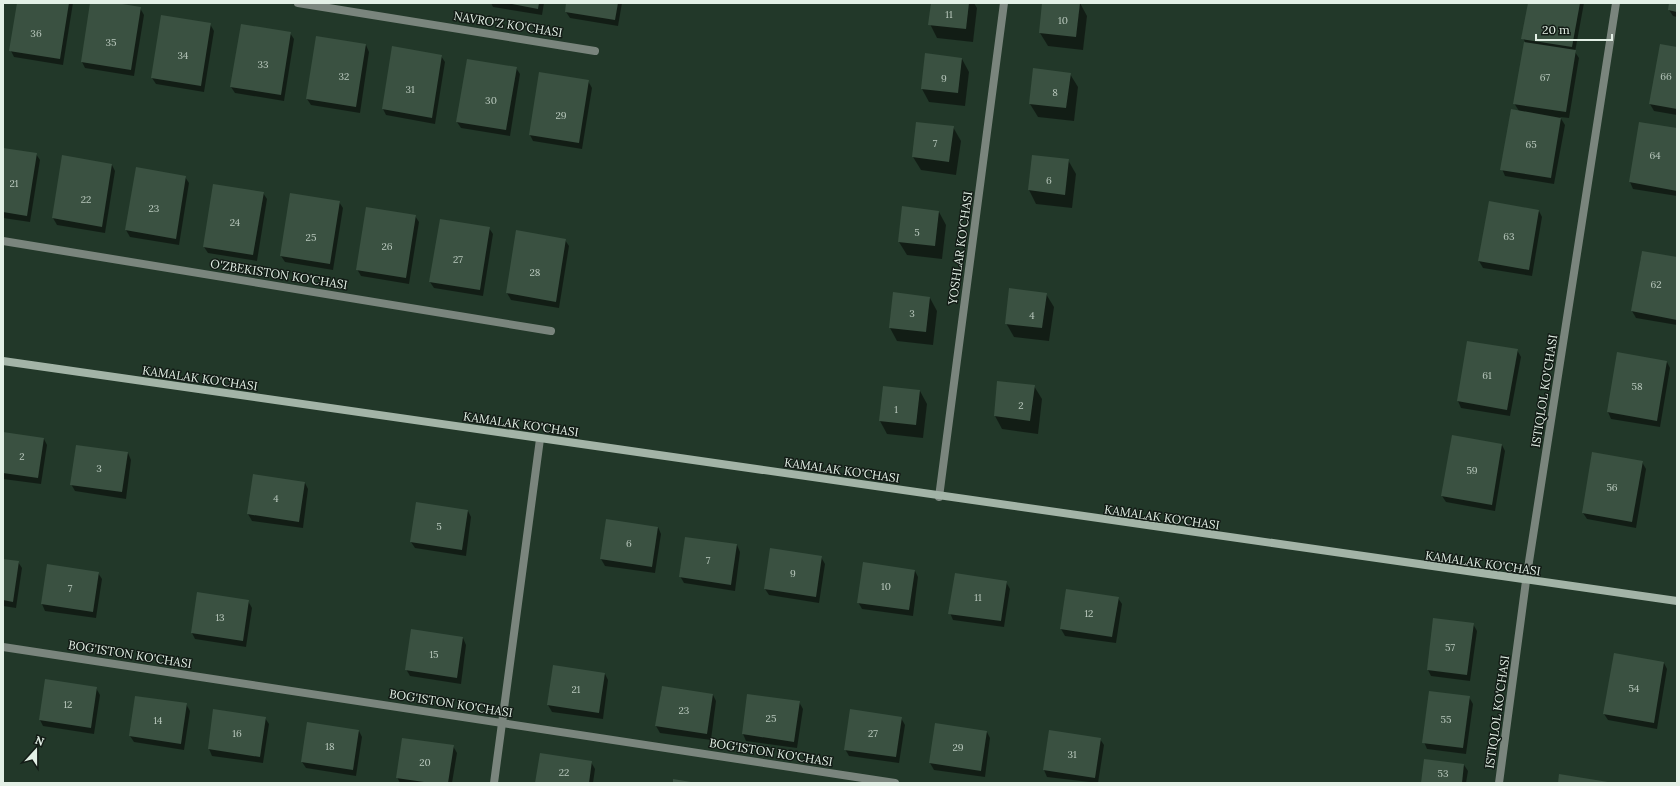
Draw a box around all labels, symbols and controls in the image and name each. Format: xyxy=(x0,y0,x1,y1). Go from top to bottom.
street label: NAVRO'Z KO'CHASI xyxy=(452,8,564,40)
house number: 11 xyxy=(945,8,953,21)
house number: 10 xyxy=(1058,14,1068,27)
scale bar xyxy=(1536,16,1612,42)
text: 20 m xyxy=(1542,22,1570,37)
house number: 36 xyxy=(30,27,42,40)
house number: 35 xyxy=(105,36,117,49)
house number: 34 xyxy=(178,49,189,62)
house number: 33 xyxy=(257,58,269,71)
house number: 32 xyxy=(339,70,349,83)
house number: 66 xyxy=(1660,70,1672,83)
house number: 67 xyxy=(1540,71,1551,84)
house number: 9 xyxy=(941,72,947,85)
house number: 31 xyxy=(405,83,415,96)
house number: 8 xyxy=(1052,86,1058,99)
house number: 30 xyxy=(485,94,497,107)
house number: 29 xyxy=(555,109,567,122)
house number: 7 xyxy=(933,137,938,150)
house number: 65 xyxy=(1525,138,1537,151)
house number: 64 xyxy=(1649,149,1661,162)
house number: 6 xyxy=(1046,174,1052,187)
house number: 21 xyxy=(9,177,19,190)
street label: YOSHLAR KO'CHASI xyxy=(944,190,975,307)
house number: 22 xyxy=(81,193,91,206)
house number: 23 xyxy=(149,202,160,215)
house number: 24 xyxy=(230,216,241,229)
house number: 5 xyxy=(914,226,920,239)
house number: 63 xyxy=(1503,230,1515,243)
house number: 25 xyxy=(306,231,316,244)
house number: 26 xyxy=(381,240,393,253)
house number: 27 xyxy=(453,253,463,266)
street label: O'ZBEKISTON KO'CHASI xyxy=(209,256,349,292)
house number: 28 xyxy=(530,266,541,279)
house number: 62 xyxy=(1650,278,1662,291)
house number: 3 xyxy=(909,307,915,320)
house number: 4 xyxy=(1029,309,1035,322)
street label: ISTIQLOL KO'CHASI xyxy=(1528,333,1560,449)
street label: KAMALAK KO'CHASI xyxy=(141,362,259,394)
house number: 61 xyxy=(1482,369,1492,382)
house number: 58 xyxy=(1631,380,1643,393)
house number: 2 xyxy=(1018,399,1024,412)
house number: 1 xyxy=(894,403,898,416)
street label: KAMALAK KO'CHASI xyxy=(462,408,580,440)
house number: 2 xyxy=(19,450,25,463)
street label: KAMALAK KO'CHASI xyxy=(783,454,901,486)
house number: 3 xyxy=(96,462,102,475)
house number: 59 xyxy=(1466,464,1478,477)
house number: 56 xyxy=(1606,481,1618,494)
house number: 4 xyxy=(273,492,279,505)
street label: KAMALAK KO'CHASI xyxy=(1103,501,1221,533)
house number: 5 xyxy=(436,520,442,533)
house number: 6 xyxy=(626,537,632,550)
street label: KAMALAK KO'CHASI xyxy=(1424,547,1542,579)
house number: 7 xyxy=(706,554,711,567)
house number: 9 xyxy=(790,567,796,580)
house number: 10 xyxy=(881,580,891,593)
house number: 7 xyxy=(68,582,73,595)
house number: 11 xyxy=(974,591,982,604)
house number: 12 xyxy=(1084,607,1094,620)
house number: 13 xyxy=(215,611,225,624)
street label: BOG'ISTON KO'CHASI xyxy=(67,637,193,671)
house number: 57 xyxy=(1445,641,1455,654)
house number: 15 xyxy=(429,648,439,661)
street label: ISTIQLOL KO'CHASI xyxy=(1482,654,1512,770)
house number: 54 xyxy=(1629,682,1640,695)
house number: 21 xyxy=(571,683,581,696)
street label: BOG'ISTON KO'CHASI xyxy=(388,686,514,720)
house number: 12 xyxy=(63,698,73,711)
house number: 23 xyxy=(679,704,690,717)
house number: 25 xyxy=(766,712,776,725)
house number: 55 xyxy=(1441,713,1451,726)
house number: 14 xyxy=(153,714,163,727)
house number: 16 xyxy=(232,727,242,740)
house number: 27 xyxy=(868,727,878,740)
north arrow xyxy=(16,730,56,770)
text: N xyxy=(33,733,47,749)
street label: BOG'ISTON KO'CHASI xyxy=(708,735,834,769)
house number: 18 xyxy=(325,740,335,753)
house number: 29 xyxy=(952,741,964,754)
house number: 31 xyxy=(1067,748,1077,761)
house number: 20 xyxy=(419,756,431,769)
house number: 22 xyxy=(559,766,569,779)
house number: 53 xyxy=(1437,767,1449,780)

